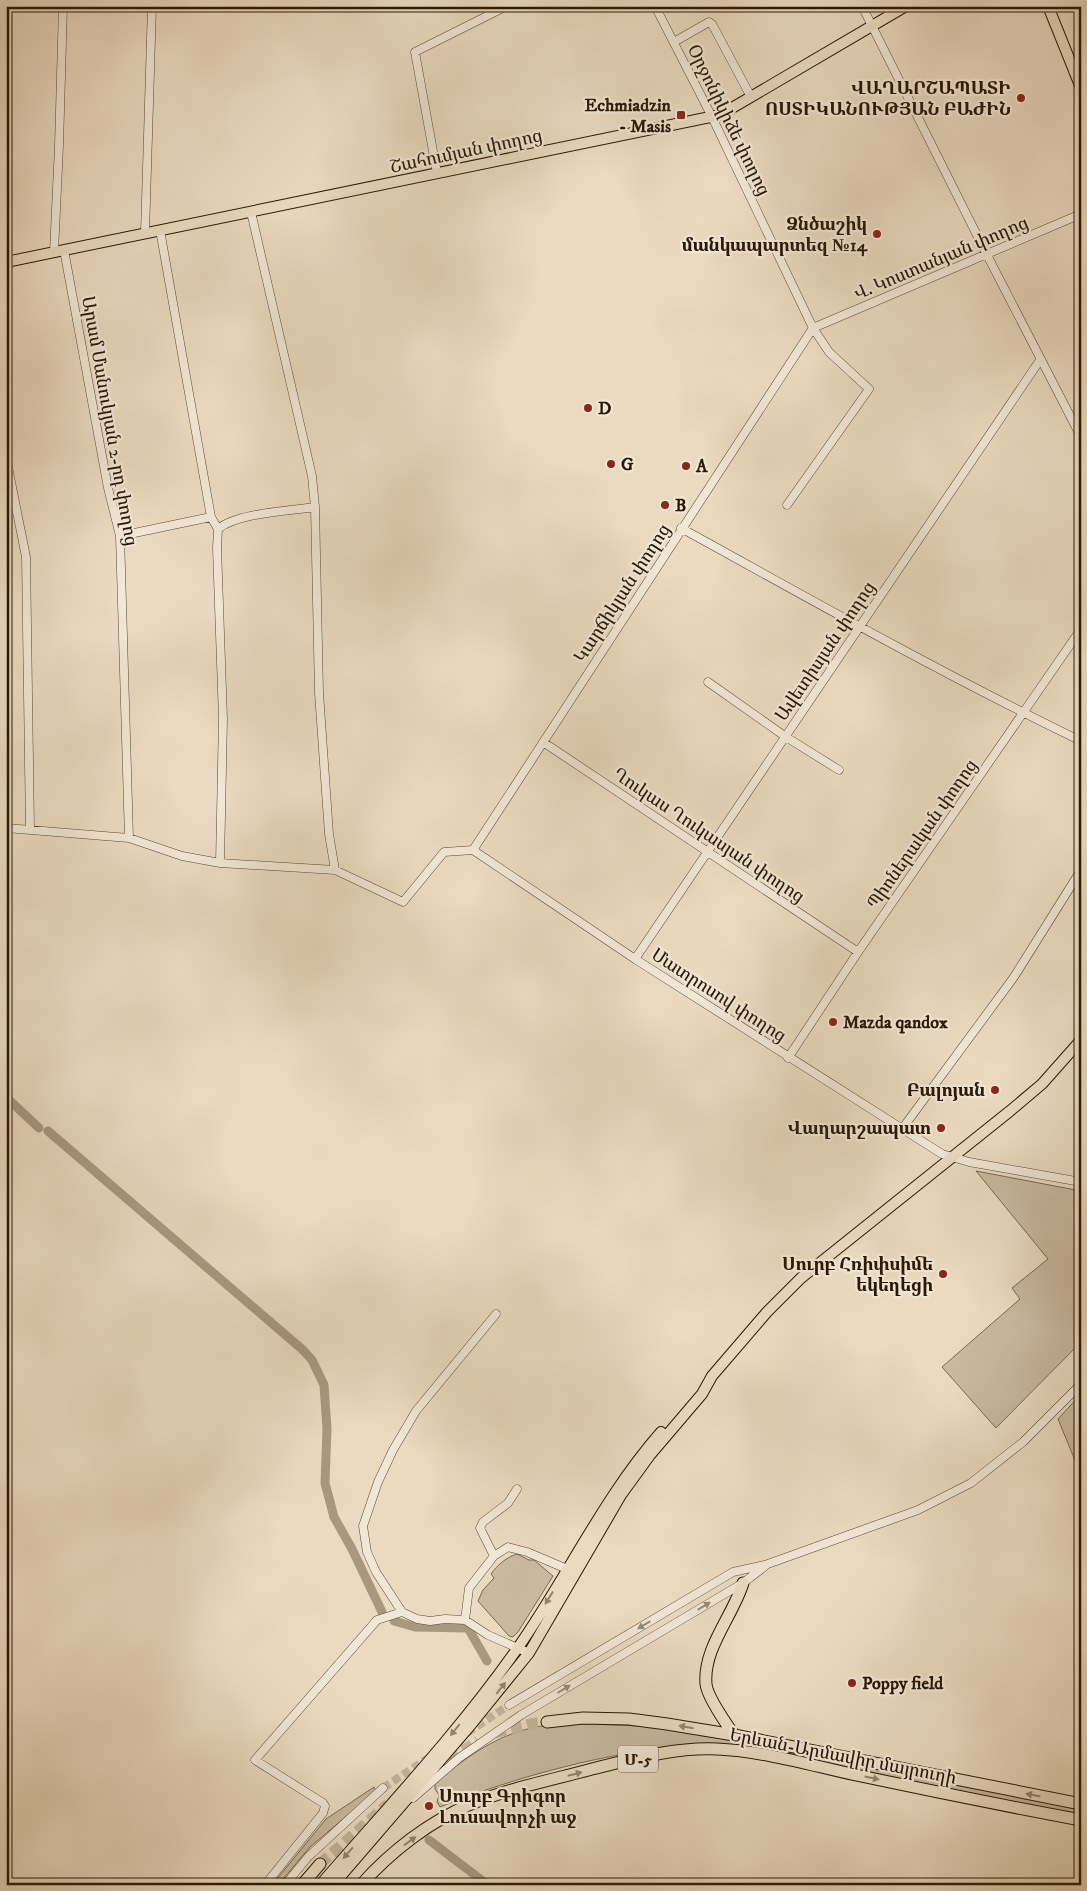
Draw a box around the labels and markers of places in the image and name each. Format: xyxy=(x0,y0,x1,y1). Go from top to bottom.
place label: ՎԱՂԱՐՇԱՊԱՏԻ ՈՍՏԻԿԱՆՈՒԹՅԱՆ ԲԱԺԻՆ xyxy=(765,78,1011,121)
marker: ՎԱՂԱՐՇԱՊԱՏԻ ՈՍՏԻԿԱՆՈՒԹՅԱՆ ԲԱԺԻՆ xyxy=(1015,92,1027,104)
place label: Echmiadzin - Masis xyxy=(584,95,672,138)
marker: Echmiadzin - Masis xyxy=(675,109,687,121)
place label: Ձնծաշիկ մանկապարտեզ №14 xyxy=(682,214,868,257)
marker: Ձնծաշիկ մանկապարտեզ №14 xyxy=(871,228,883,240)
place label: D xyxy=(598,398,611,420)
marker: D xyxy=(582,402,594,414)
place label: G xyxy=(621,454,634,476)
place label: A xyxy=(695,456,708,478)
marker: G xyxy=(605,458,617,470)
marker: A xyxy=(680,460,692,472)
place label: B xyxy=(675,495,686,517)
marker: B xyxy=(659,499,671,511)
place label: Mazda qandox xyxy=(843,1012,948,1034)
marker: Mazda qandox xyxy=(827,1016,839,1028)
place label: Բալոյան xyxy=(907,1080,985,1102)
marker: Բալոյան xyxy=(989,1084,1001,1096)
place label: Վաղարշապատ xyxy=(788,1118,931,1140)
marker: Վաղարշապատ xyxy=(935,1122,947,1134)
place label: Սուրբ Հռիփսիմե եկեղեցի xyxy=(782,1254,933,1297)
marker: Սուրբ Հռիփսիմե եկեղեցի xyxy=(937,1268,949,1280)
place label: Poppy field xyxy=(862,1673,944,1695)
marker: Poppy field xyxy=(846,1677,858,1689)
place label: Սուրբ Գրիգոր Լուսավորչի աջ xyxy=(439,1786,577,1829)
marker: Սուրբ Գրիգոր Լուսավորչի աջ xyxy=(423,1800,435,1812)

